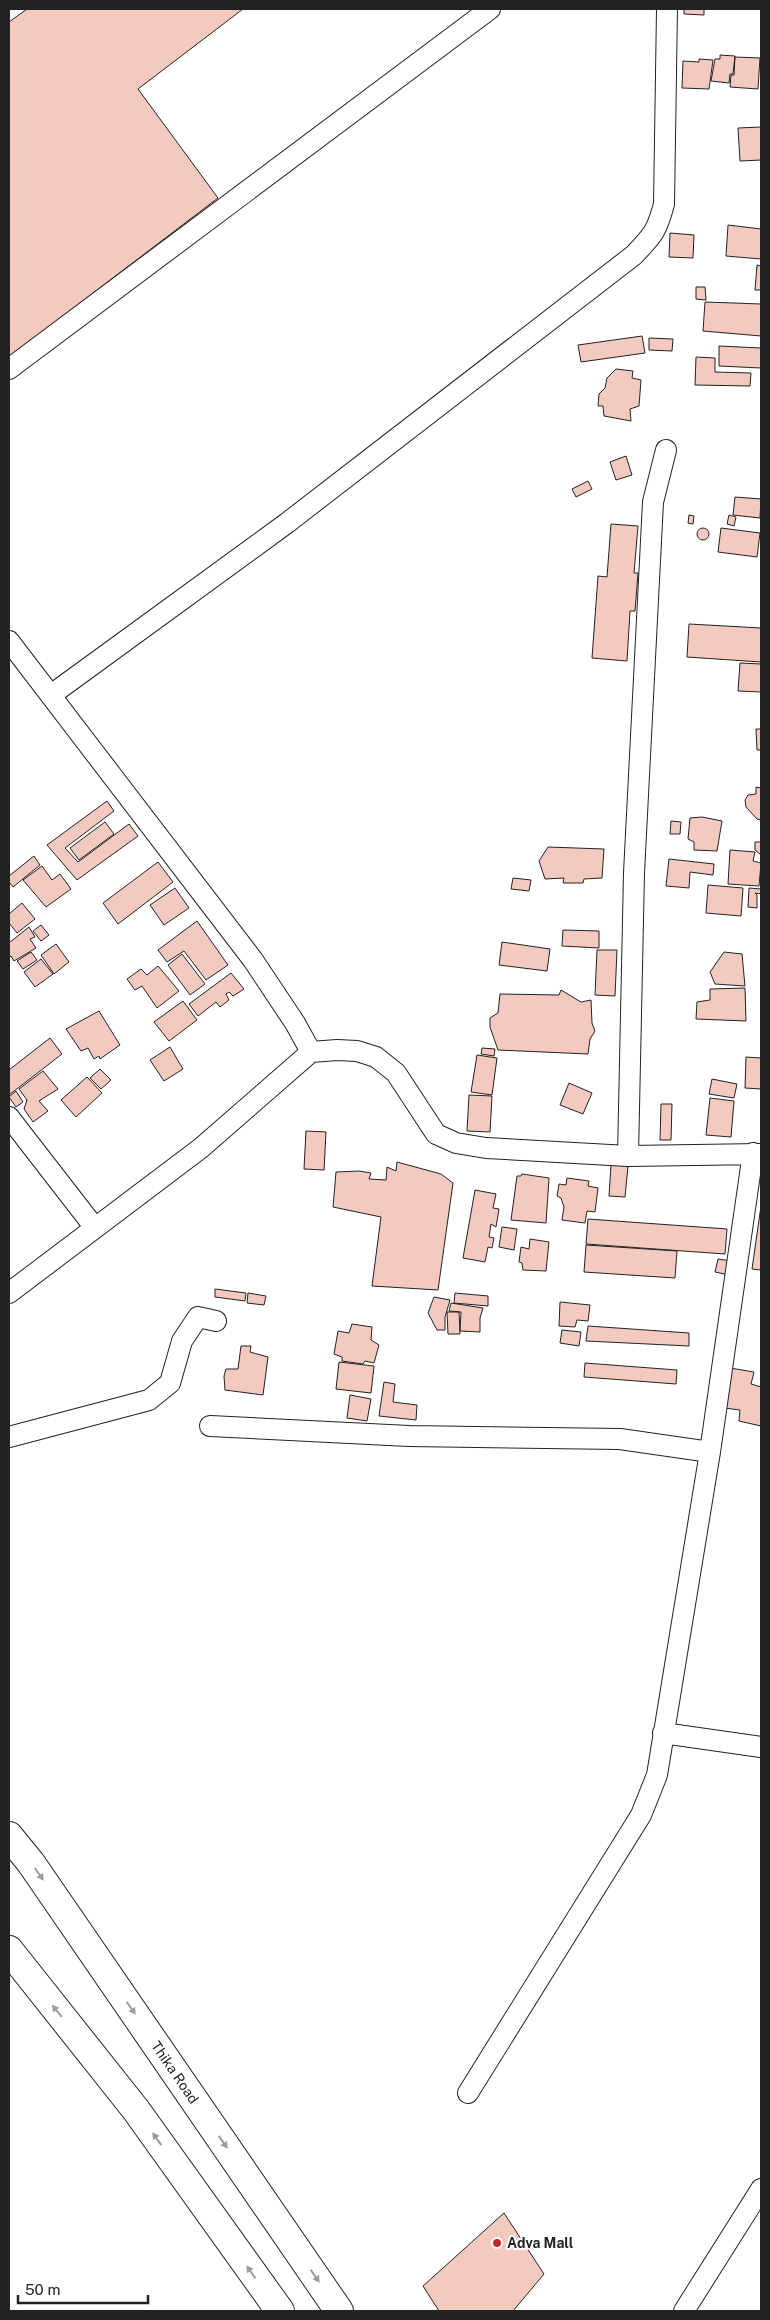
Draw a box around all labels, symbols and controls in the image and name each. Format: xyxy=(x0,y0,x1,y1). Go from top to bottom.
one-way arrow xyxy=(34,1867,44,1881)
one-way arrow xyxy=(126,2001,136,2015)
one-way arrow xyxy=(52,2005,63,2018)
street label: Thika Road xyxy=(148,2038,202,2107)
one-way arrow xyxy=(152,2132,162,2146)
one-way arrow xyxy=(218,2135,228,2149)
place label: Adva Mall xyxy=(507,2235,574,2251)
marker: Adva Mall xyxy=(491,2237,503,2249)
one-way arrow xyxy=(246,2265,256,2278)
one-way arrow xyxy=(310,2269,320,2283)
scale bar xyxy=(18,2272,148,2304)
text: 50 m xyxy=(25,2281,60,2298)

